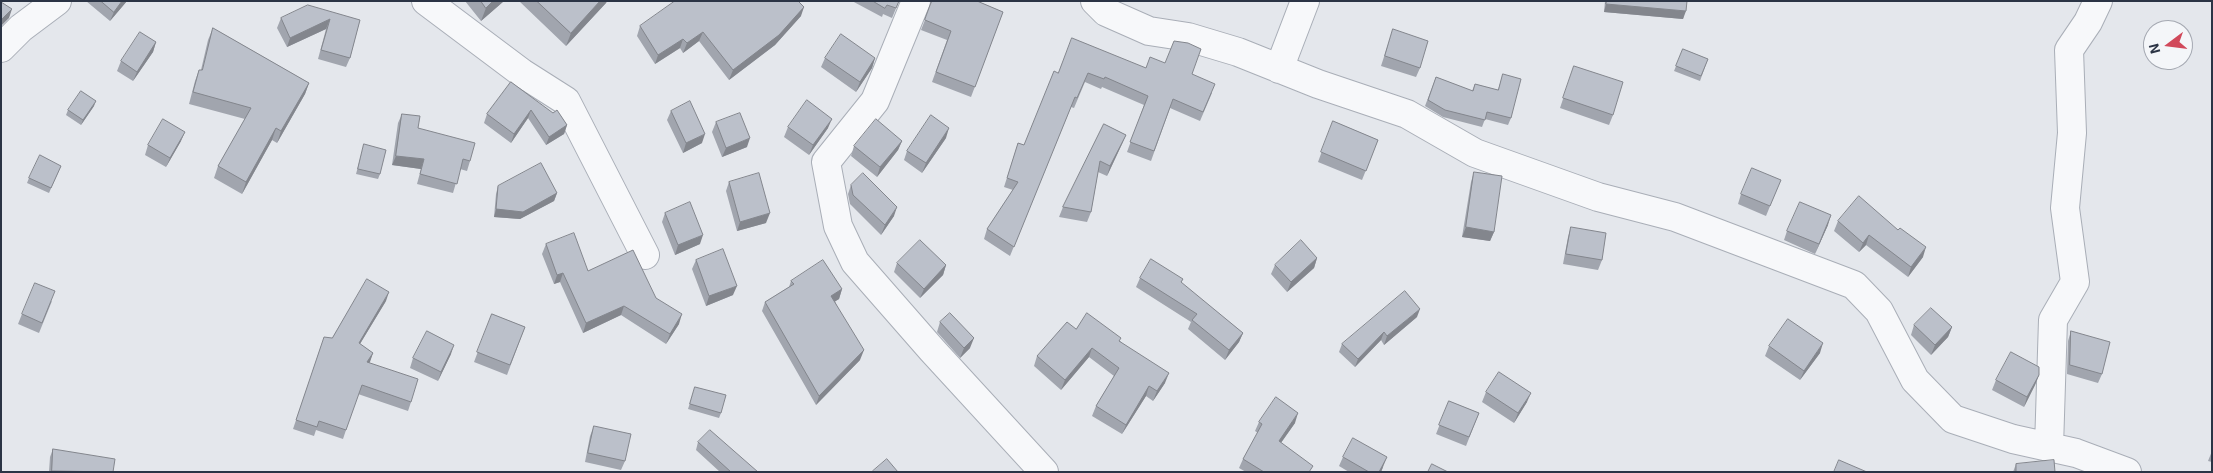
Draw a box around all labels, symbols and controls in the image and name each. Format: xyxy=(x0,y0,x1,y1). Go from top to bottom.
north arrow xyxy=(2143,20,2193,70)
text: N xyxy=(2144,42,2164,56)

